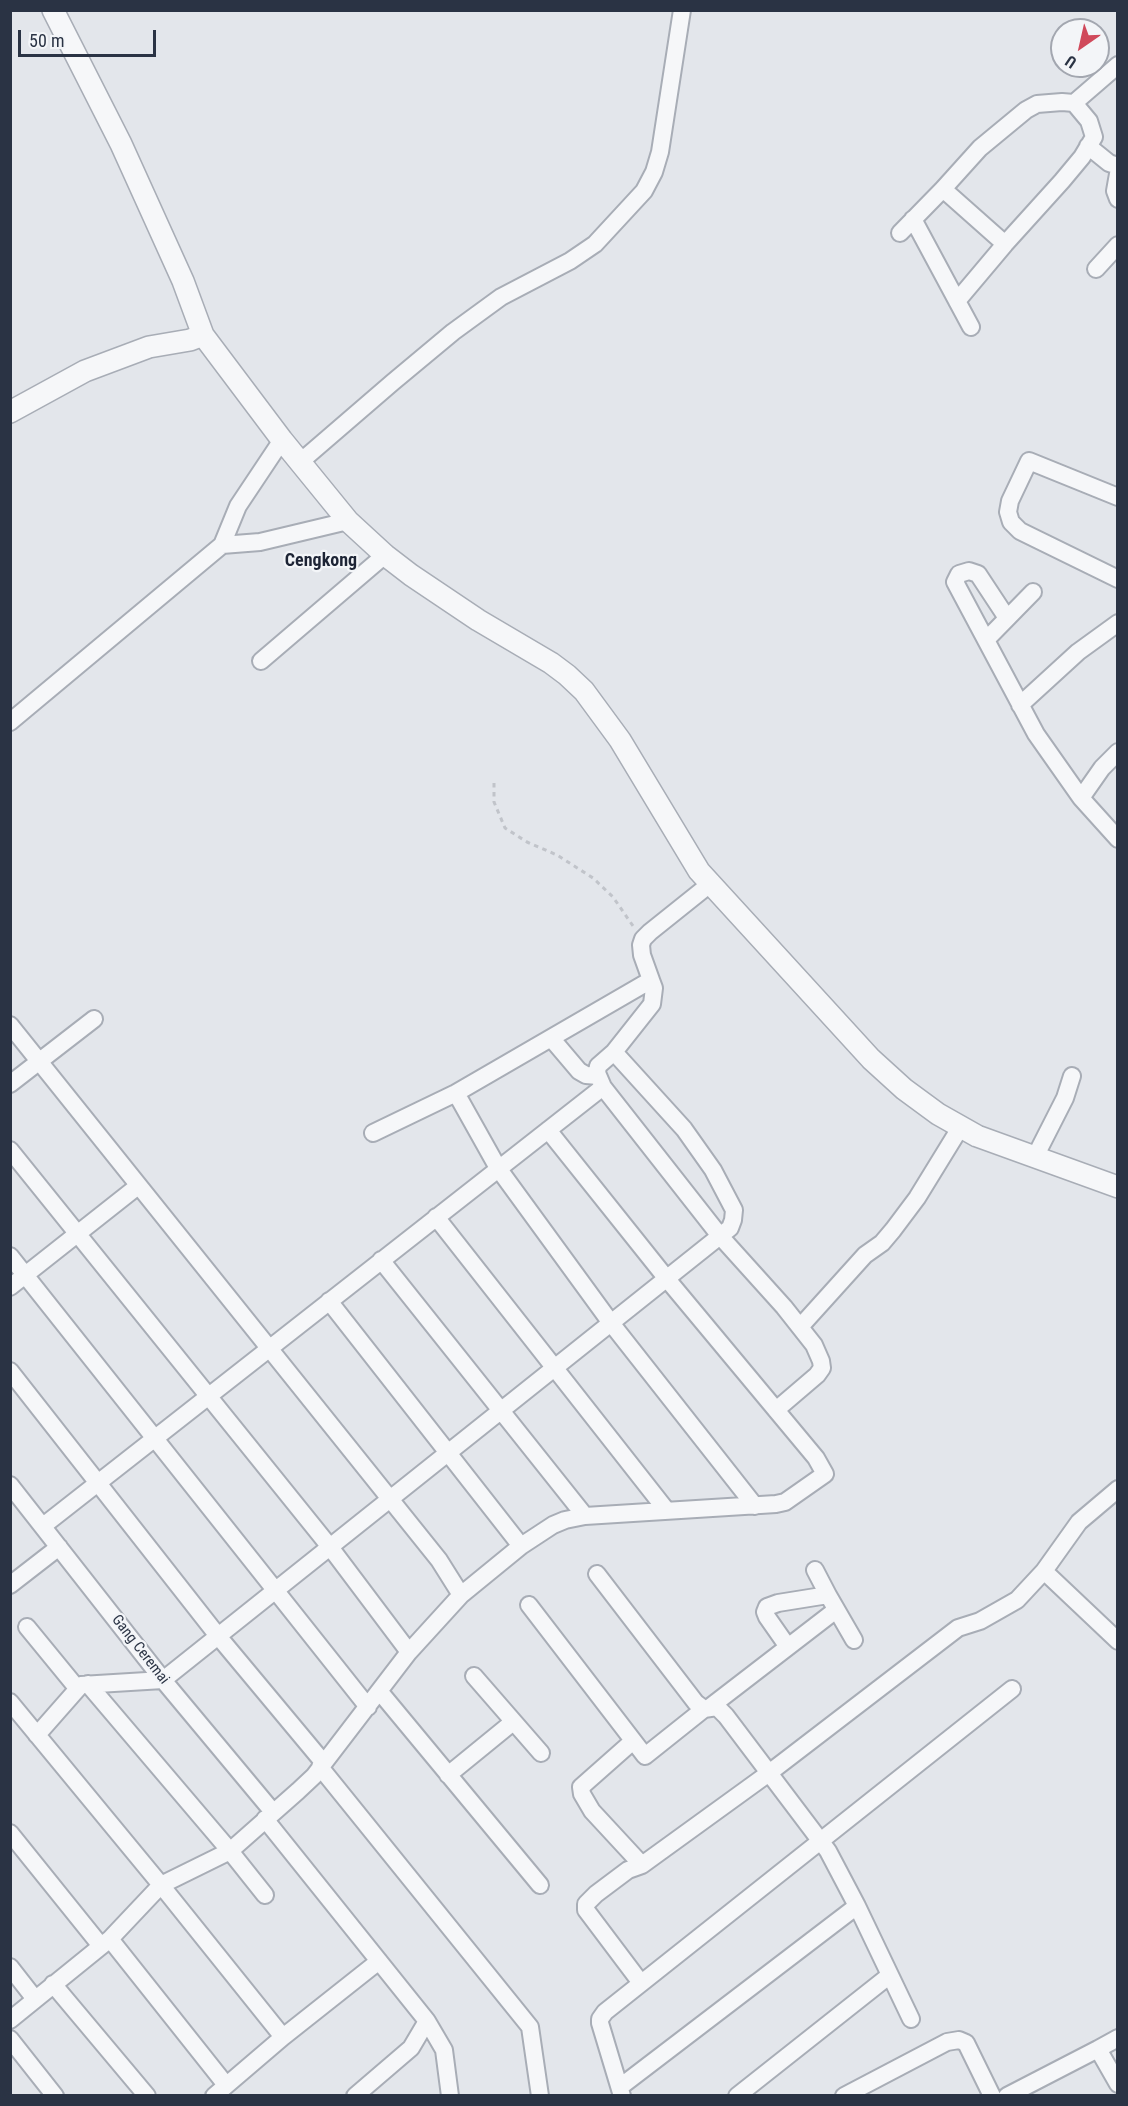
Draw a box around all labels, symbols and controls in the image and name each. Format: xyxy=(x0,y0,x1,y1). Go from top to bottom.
scale bar xyxy=(21,18,159,56)
north arrow xyxy=(1050,18,1110,78)
text: 50 m xyxy=(29,30,64,51)
text: U xyxy=(1062,51,1080,72)
district label: Cengkong xyxy=(285,550,357,572)
street label: Gang Ceremai xyxy=(107,1612,173,1688)

